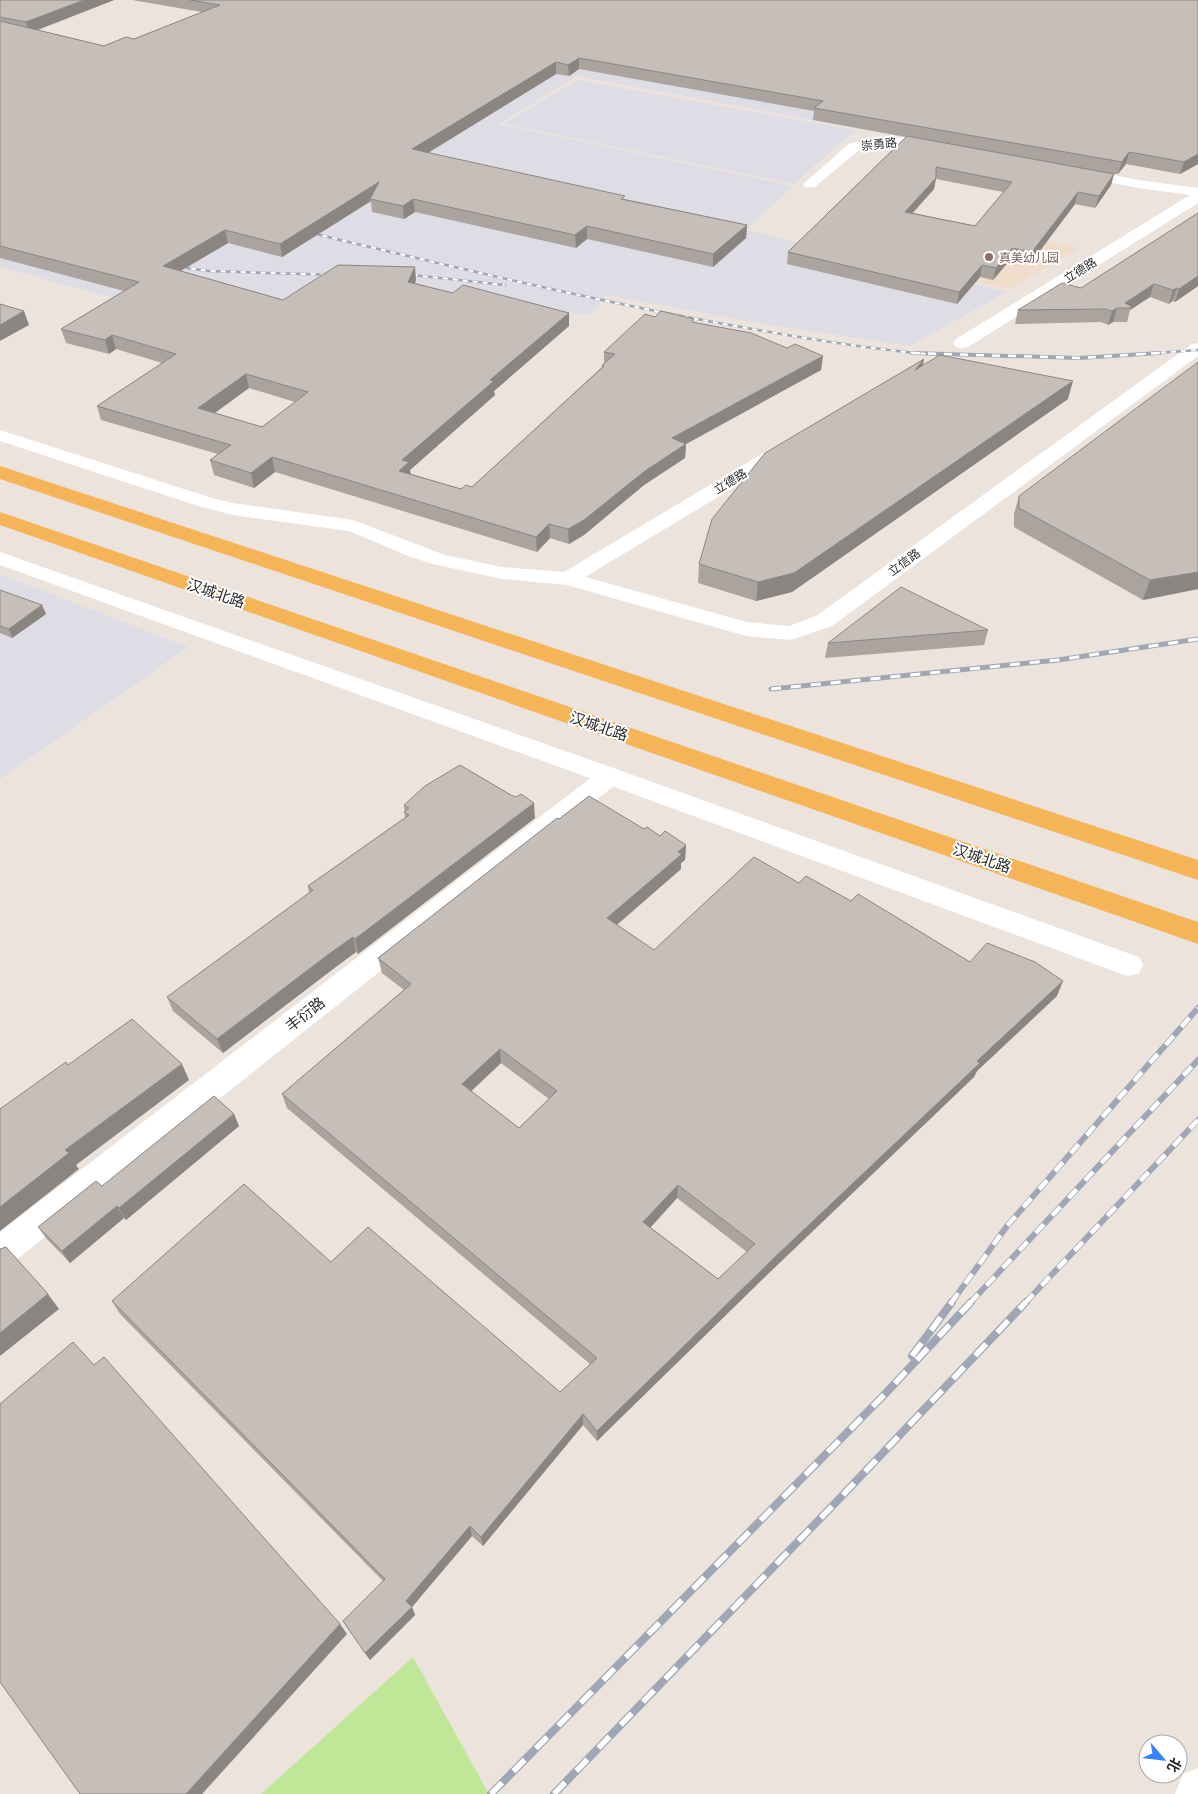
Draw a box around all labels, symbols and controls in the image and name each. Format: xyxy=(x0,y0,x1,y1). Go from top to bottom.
street label: 崇勇路 xyxy=(860,135,898,153)
place label: 真美幼儿园 xyxy=(999,250,1059,265)
marker: 真美幼儿园 xyxy=(983,251,995,263)
street label: 立德路 xyxy=(1061,254,1099,286)
street label: 立德路 xyxy=(711,465,749,497)
street label: 立信路 xyxy=(885,545,923,579)
street label: 汉城北路 xyxy=(185,574,247,612)
street label: 汉城北路 xyxy=(568,707,630,745)
street label: 汉城北路 xyxy=(951,839,1013,877)
street label: 丰衍路 xyxy=(281,993,329,1035)
north arrow xyxy=(1138,1734,1188,1784)
text: 北 xyxy=(1163,1755,1186,1776)

